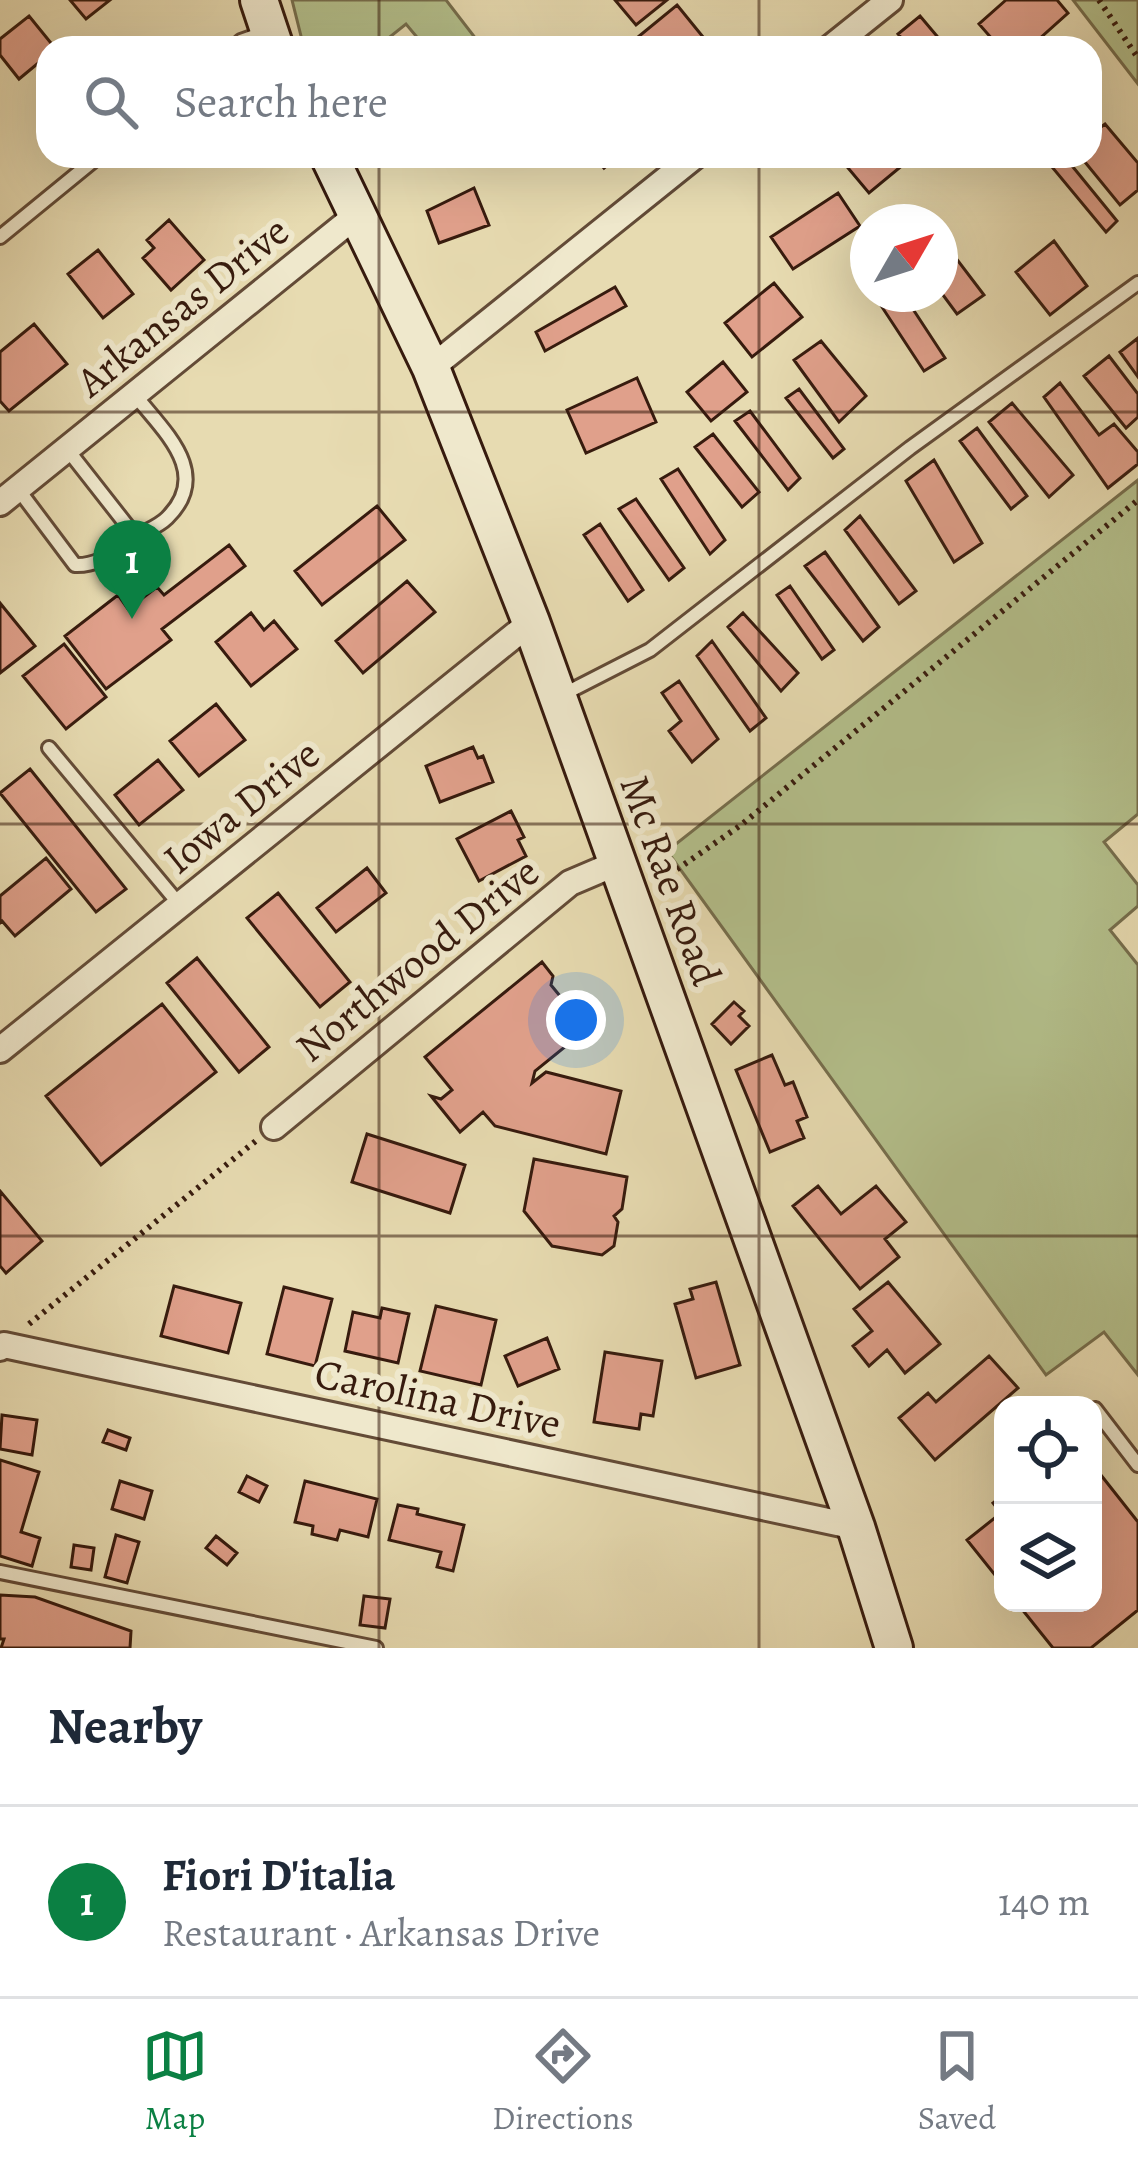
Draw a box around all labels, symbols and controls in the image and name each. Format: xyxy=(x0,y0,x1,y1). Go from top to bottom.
search box xyxy=(36,36,1102,168)
icon: search xyxy=(78,69,144,135)
text: Search here xyxy=(174,71,388,133)
street label: Arkansas Drive xyxy=(63,203,300,410)
north arrow xyxy=(850,204,958,312)
pin: 1 xyxy=(93,520,171,619)
street label: Iowa Drive xyxy=(151,725,331,887)
street label: Mc Rae Road xyxy=(607,767,736,993)
street label: Northwood Drive xyxy=(283,843,551,1075)
your location xyxy=(546,990,606,1050)
street label: Carolina Drive xyxy=(310,1344,566,1452)
map controls xyxy=(994,1396,1102,1612)
button: locate xyxy=(994,1396,1102,1504)
button: layers xyxy=(994,1504,1102,1612)
text: Nearby xyxy=(48,1691,202,1761)
text: Fiori D'italia xyxy=(162,1844,396,1906)
text: 1 xyxy=(80,1875,94,1928)
text: 140 m xyxy=(998,1875,1090,1928)
text: Restaurant · Arkansas Drive xyxy=(162,1906,600,1959)
tab: Map xyxy=(142,2023,208,2140)
tab: Directions xyxy=(492,2023,634,2140)
tab: Saved xyxy=(918,2023,996,2140)

